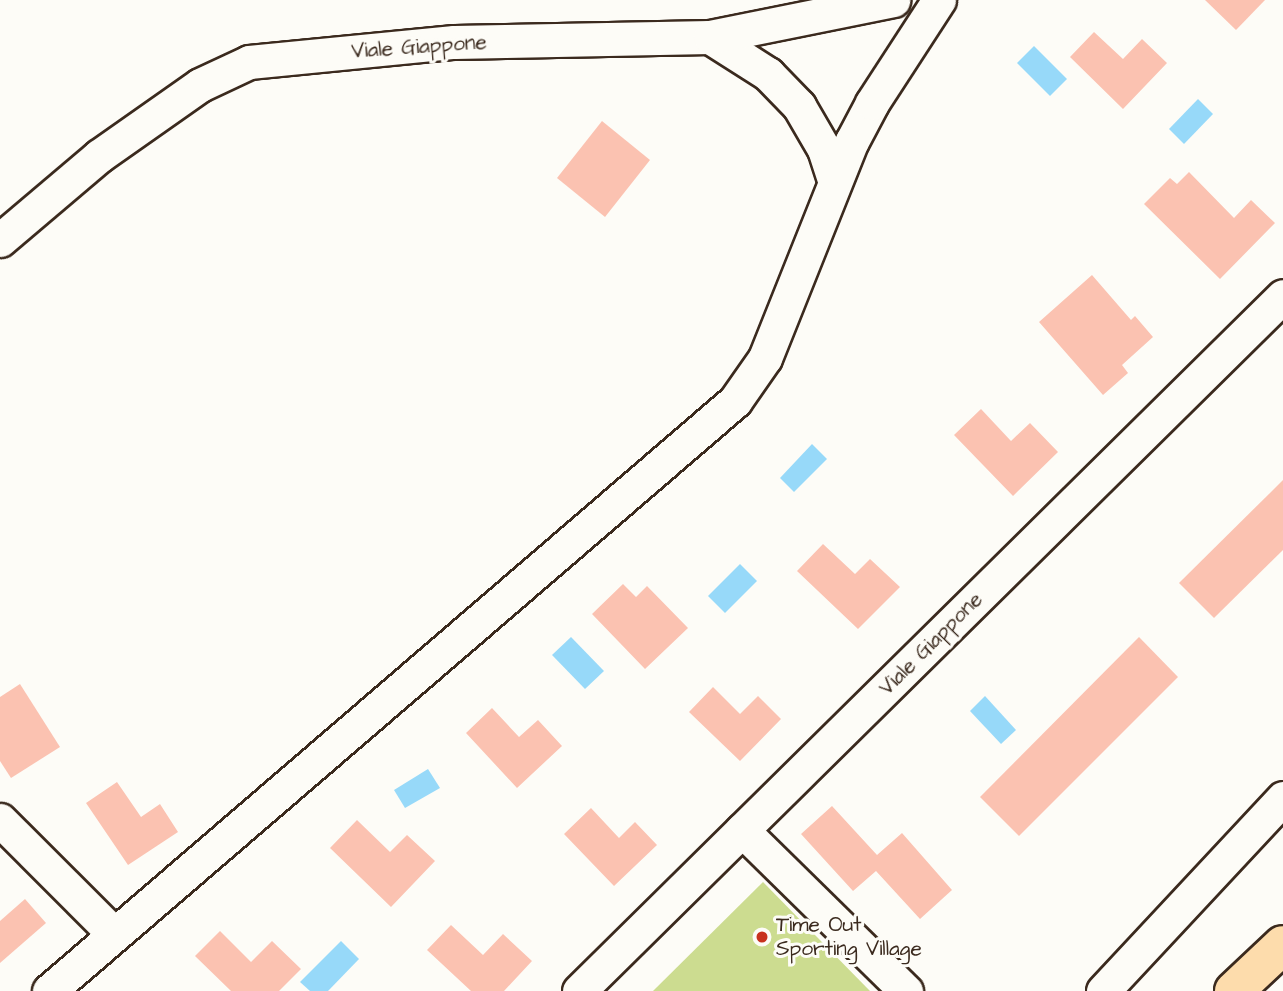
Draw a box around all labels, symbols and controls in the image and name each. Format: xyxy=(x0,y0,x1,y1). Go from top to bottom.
street label: Viale Giappone xyxy=(351,30,487,64)
street label: Viale Giappone xyxy=(874,587,988,701)
place label: Time Out Sporting Village xyxy=(776,912,922,962)
marker: Time Out Sporting Village xyxy=(754,929,770,945)

